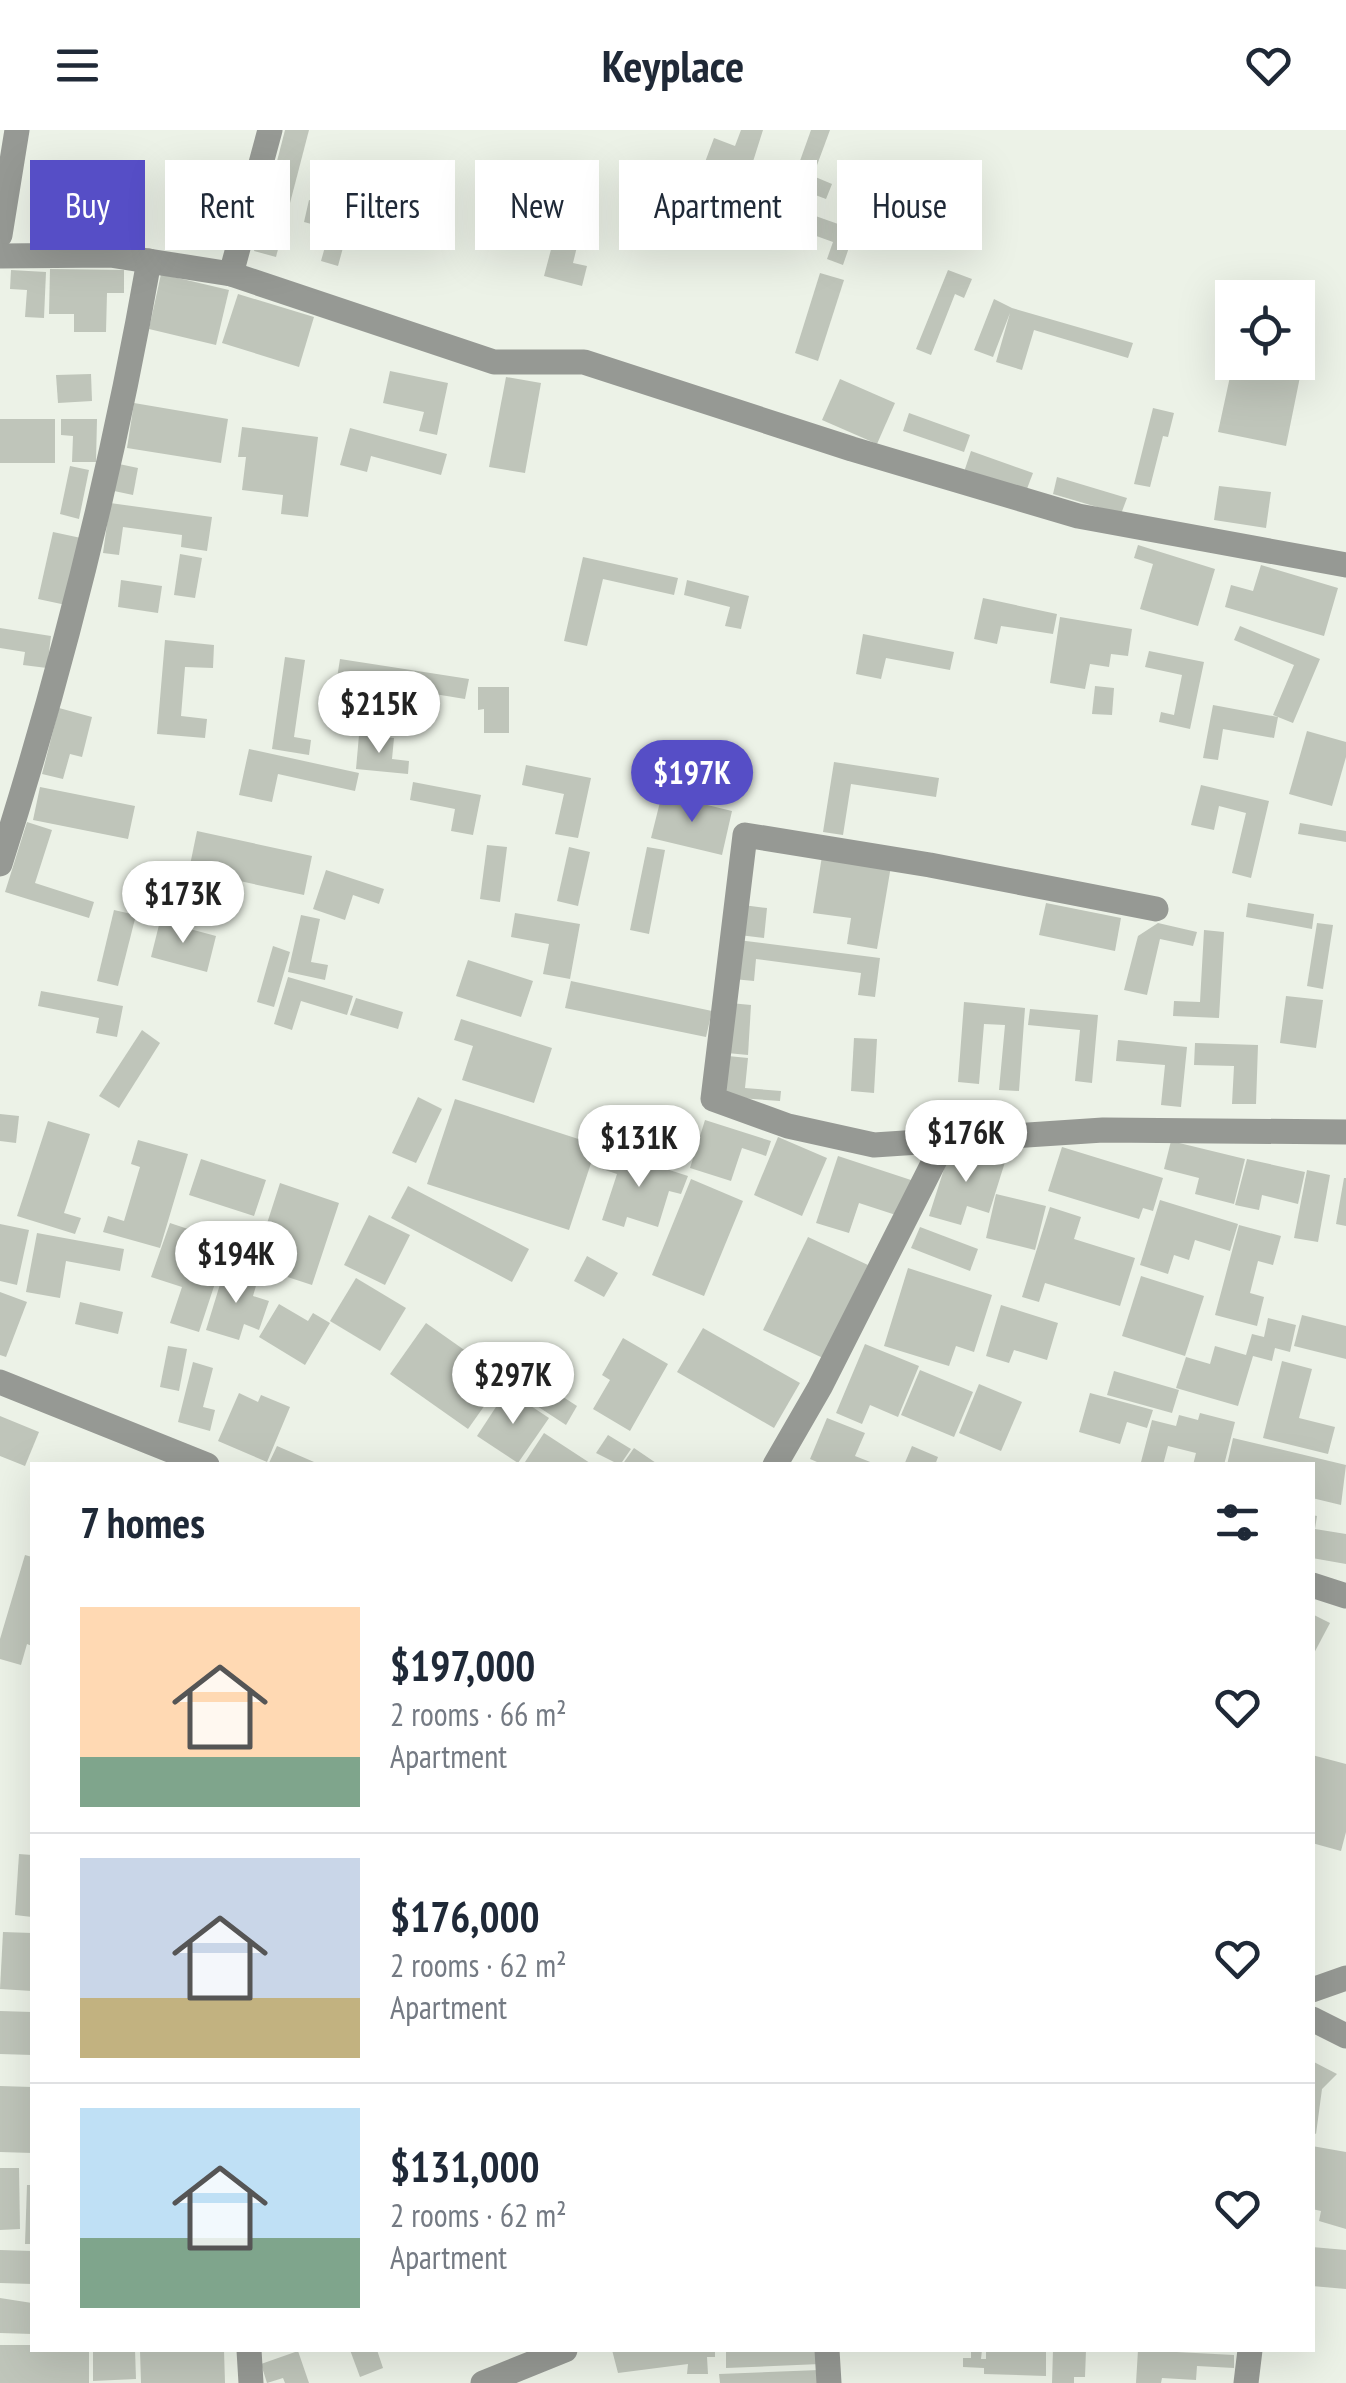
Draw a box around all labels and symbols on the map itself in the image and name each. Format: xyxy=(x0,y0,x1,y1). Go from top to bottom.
pin: $215K xyxy=(309,671,449,756)
pin: $197K xyxy=(622,740,762,825)
pin: $173K xyxy=(113,861,253,946)
pin: $176K xyxy=(896,1100,1036,1185)
pin: $131K xyxy=(569,1105,709,1190)
pin: $194K xyxy=(166,1221,306,1306)
pin: $297K xyxy=(443,1342,583,1427)

